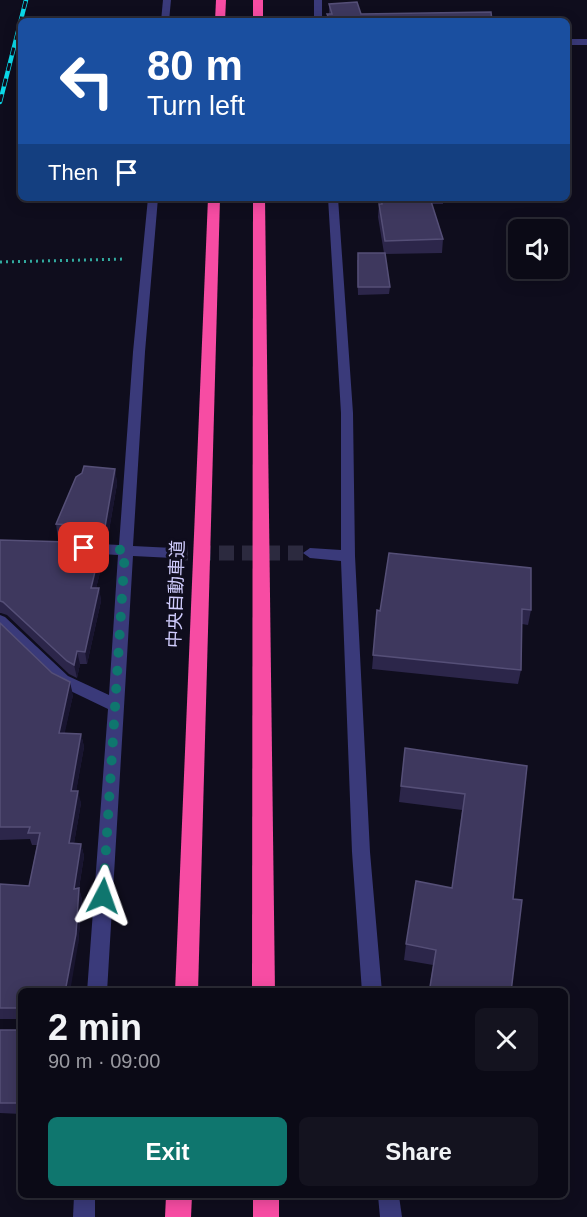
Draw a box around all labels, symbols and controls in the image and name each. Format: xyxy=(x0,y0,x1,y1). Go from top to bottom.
icon: left xyxy=(48,42,126,120)
text: 80 m xyxy=(147,42,243,89)
text: Turn left xyxy=(147,91,245,121)
icon: arrive xyxy=(110,156,143,189)
text: Then xyxy=(48,160,98,185)
map controls xyxy=(508,219,568,279)
button: sound xyxy=(508,219,568,279)
pin xyxy=(58,522,109,573)
icon: arrive xyxy=(67,531,100,564)
street label: 中央自動車道 xyxy=(164,540,188,648)
position arrow xyxy=(71,864,135,928)
text: 2 min xyxy=(48,1007,142,1048)
button: close xyxy=(475,1008,538,1071)
text: 90 m · 09:00 xyxy=(48,1050,160,1072)
button: Exit xyxy=(48,1117,287,1186)
button: Share xyxy=(299,1117,538,1186)

